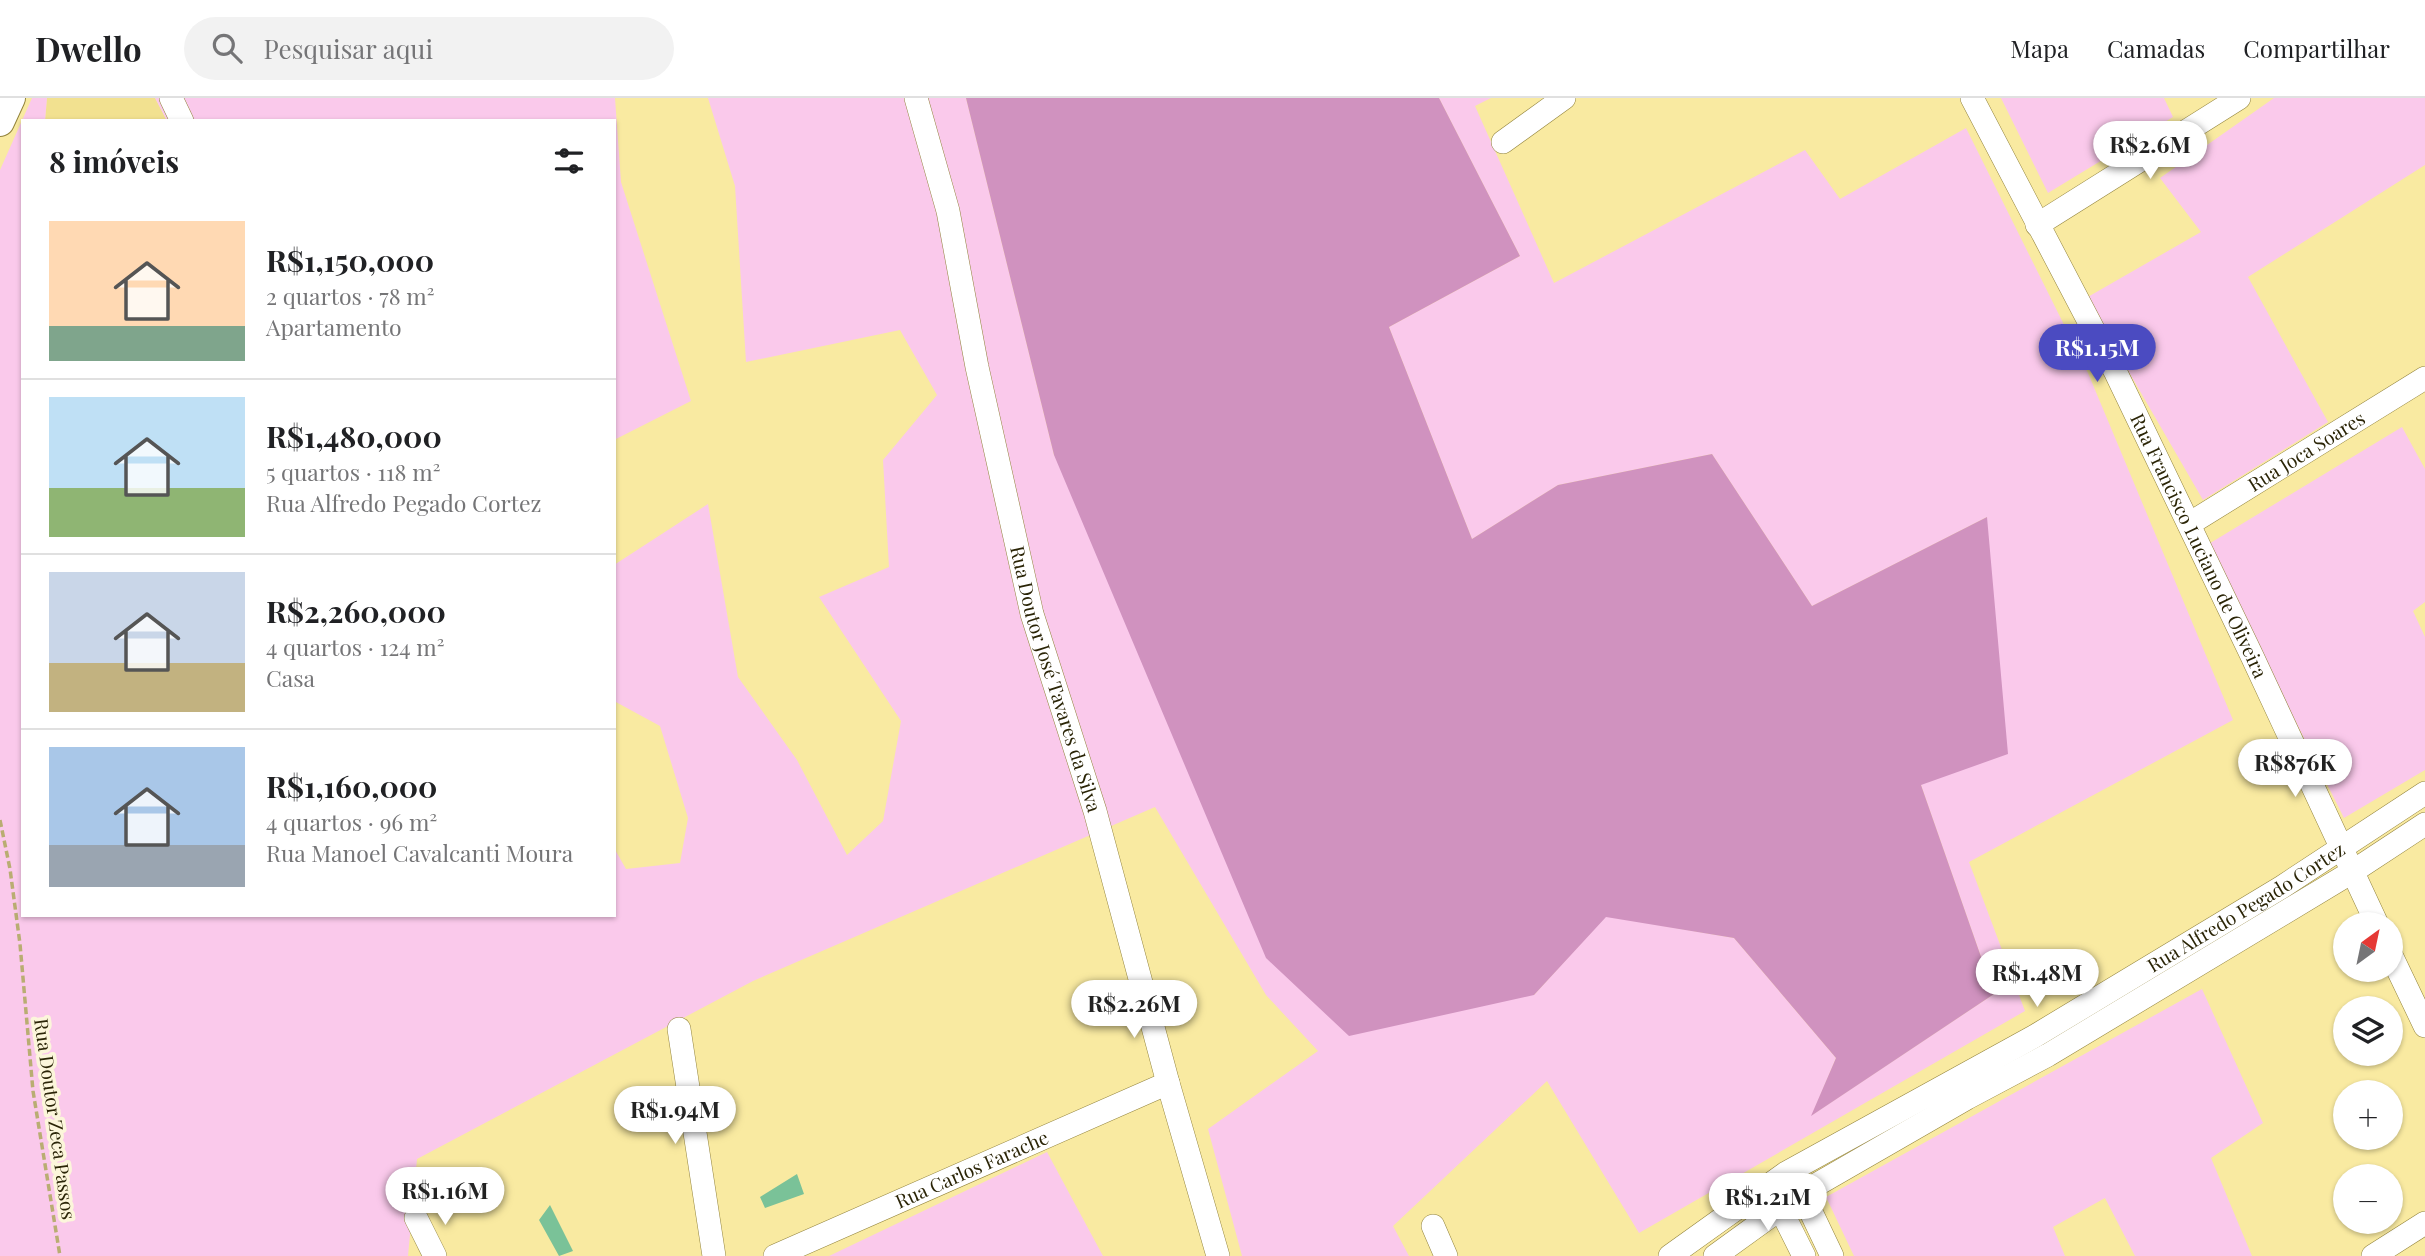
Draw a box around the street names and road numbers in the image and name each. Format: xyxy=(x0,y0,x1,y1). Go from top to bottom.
street label: Rua Joca Soares xyxy=(2242,404,2369,497)
street label: Rua Francisco Luciano de Oliveira xyxy=(2125,409,2275,682)
street label: Rua Doutor José Tavares da Silva xyxy=(1005,543,1109,815)
street label: Rua Alfredo Pegado Cortez xyxy=(2142,835,2349,977)
street label: Rua Doutor Zeca Passos xyxy=(29,1017,83,1221)
street label: Rua Carlos Farache xyxy=(891,1123,1052,1214)

